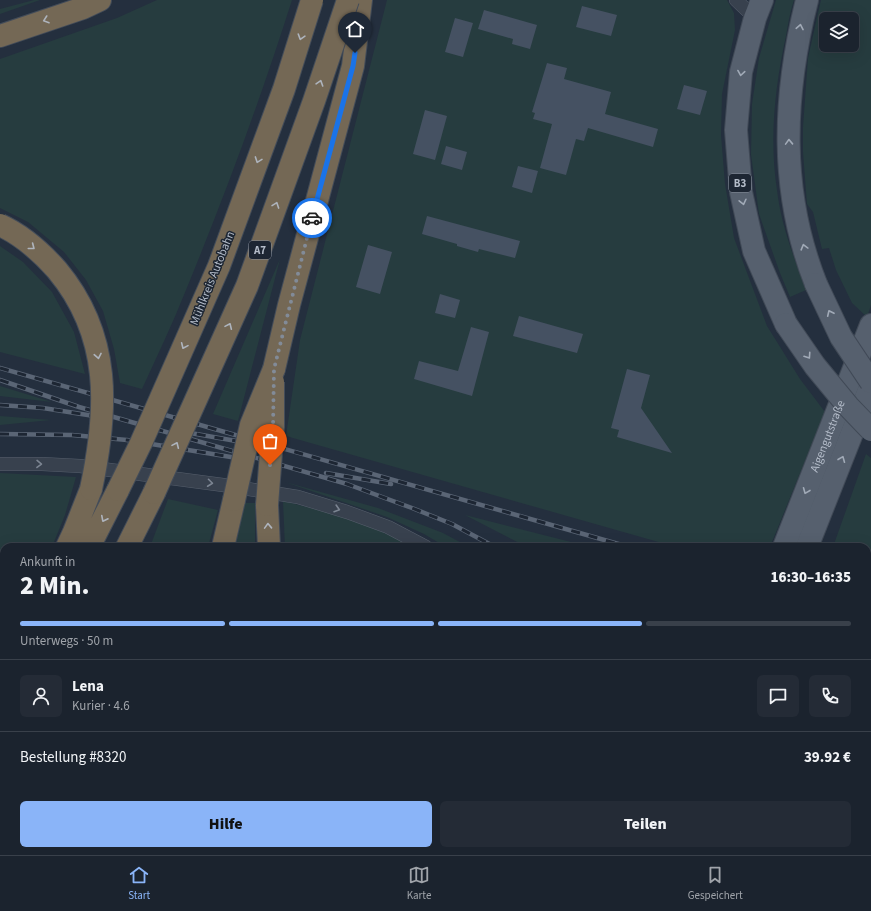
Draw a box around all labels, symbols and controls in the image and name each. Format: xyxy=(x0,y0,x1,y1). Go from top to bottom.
pin xyxy=(338,12,372,53)
map controls xyxy=(819,12,859,52)
button: layers xyxy=(819,12,859,52)
one-way arrow xyxy=(43,15,50,24)
icon: home xyxy=(344,18,366,40)
one-way arrow xyxy=(796,24,804,30)
one-way arrow xyxy=(297,34,305,41)
one-way arrow xyxy=(737,70,746,76)
one-way arrow xyxy=(315,79,324,86)
one-way arrow xyxy=(785,139,793,145)
one-way arrow xyxy=(255,157,263,164)
road number: B3 xyxy=(729,174,751,192)
courier xyxy=(292,198,332,238)
one-way arrow xyxy=(738,199,746,205)
one-way arrow xyxy=(272,202,280,209)
icon: car xyxy=(301,207,323,229)
street label: Mühlkreis Autobahn xyxy=(186,229,239,328)
road number: A7 xyxy=(249,241,271,259)
one-way arrow xyxy=(28,242,35,249)
one-way arrow xyxy=(800,244,808,251)
one-way arrow xyxy=(827,310,835,317)
one-way arrow xyxy=(224,323,232,330)
one-way arrow xyxy=(181,341,189,349)
one-way arrow xyxy=(94,352,102,359)
one-way arrow xyxy=(803,352,811,359)
street label: Aigengutstraße xyxy=(806,398,850,475)
pin xyxy=(253,424,287,465)
icon: bag xyxy=(259,430,281,452)
one-way arrow xyxy=(171,441,179,449)
one-way arrow xyxy=(838,455,846,462)
one-way arrow xyxy=(36,460,42,468)
one-way arrow xyxy=(207,478,213,487)
one-way arrow xyxy=(803,488,811,495)
one-way arrow xyxy=(333,504,340,513)
one-way arrow xyxy=(101,514,108,522)
one-way arrow xyxy=(264,523,272,529)
text: Ankunft in xyxy=(20,553,75,571)
text: 2 Min. xyxy=(20,567,89,604)
text: 16:30–16:35 xyxy=(770,567,851,588)
text: Unterwegs · 50 m xyxy=(20,632,113,650)
button: person xyxy=(20,675,62,717)
button: chat xyxy=(757,675,799,717)
button: phone xyxy=(809,675,851,717)
text: Lena xyxy=(72,676,104,697)
text: Kurier · 4.6 xyxy=(72,697,130,715)
text: Bestellung #8320 xyxy=(20,747,126,768)
text: 39.92 € xyxy=(804,747,851,768)
button: Hilfe xyxy=(20,801,432,847)
button: Teilen xyxy=(440,801,851,847)
tab: Start xyxy=(128,864,150,903)
tab: Karte xyxy=(407,864,431,903)
tab: Gespeichert xyxy=(688,864,743,903)

